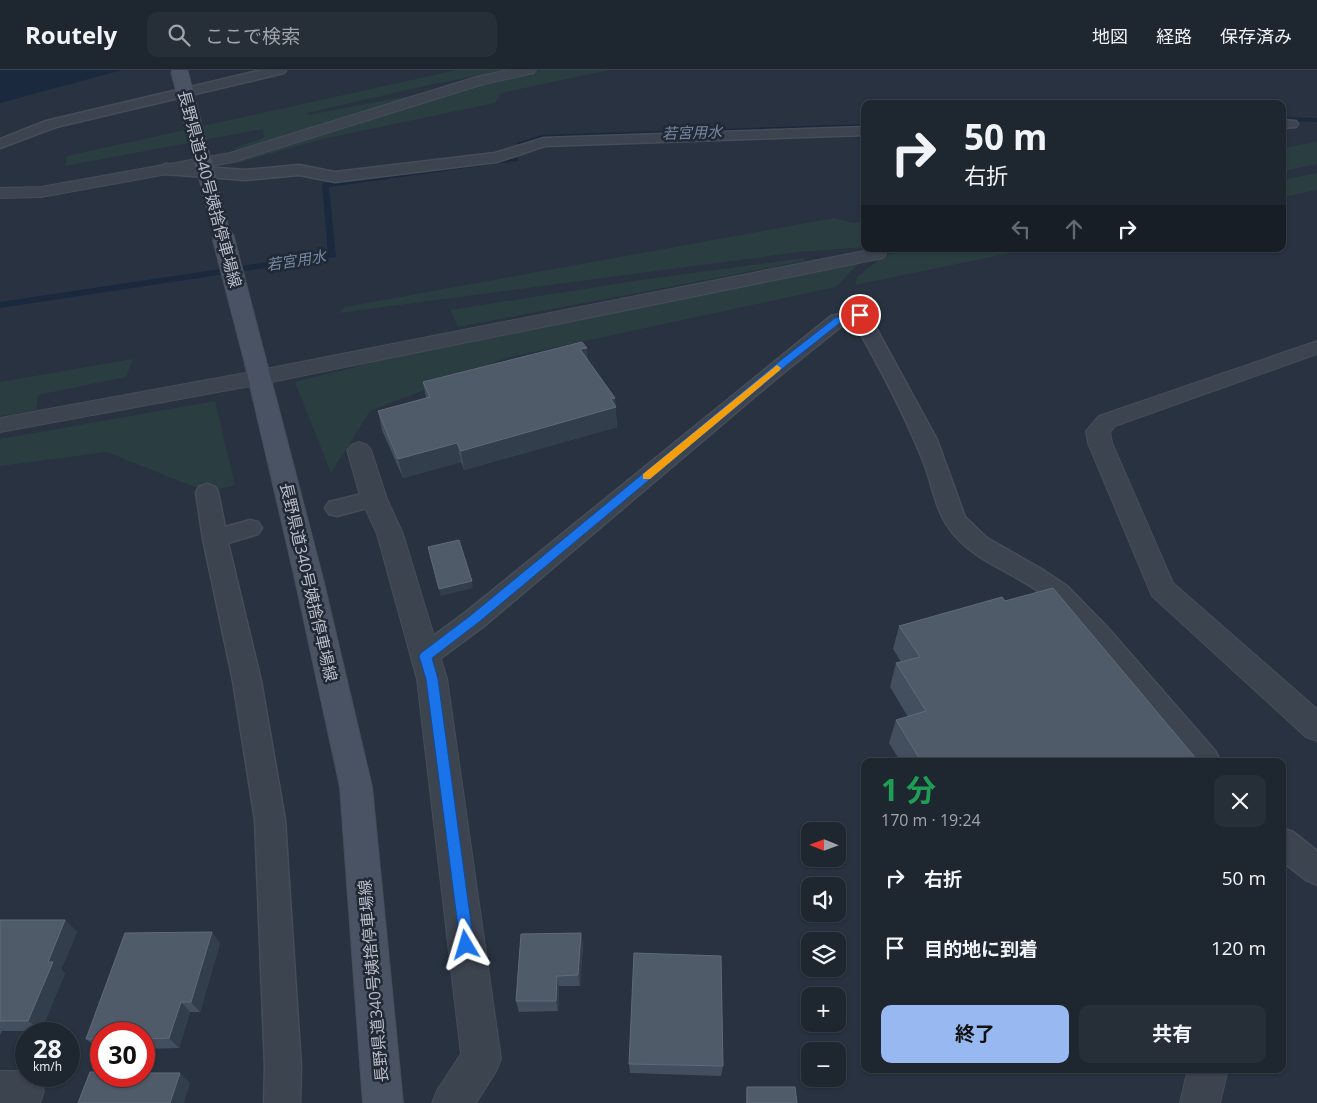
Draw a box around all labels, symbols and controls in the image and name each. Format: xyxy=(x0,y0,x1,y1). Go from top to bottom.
search box xyxy=(147,12,497,57)
text: Routely xyxy=(25,18,117,51)
icon: search xyxy=(165,21,193,49)
text: ここで検索 xyxy=(205,23,300,49)
text: 地図 xyxy=(1092,24,1128,48)
text: 経路 xyxy=(1156,24,1192,48)
text: 保存済み xyxy=(1220,24,1292,48)
street label: 長野県道340号姨捨停車場線 xyxy=(173,88,247,290)
text: 50 m xyxy=(964,113,1047,160)
icon: right xyxy=(881,120,946,185)
water label: 若宮用水 xyxy=(662,121,724,143)
text: 右折 xyxy=(964,160,1008,190)
icon: left xyxy=(1007,215,1035,243)
icon: ahead xyxy=(1060,215,1088,243)
icon: right xyxy=(1113,215,1141,243)
water label: 若宮用水 xyxy=(265,245,329,275)
pin xyxy=(839,294,881,336)
icon: arrive xyxy=(846,301,874,329)
street label: 長野県道340号姨捨停車場線 xyxy=(275,480,343,684)
text: 1 分 xyxy=(881,769,936,810)
button: close xyxy=(1214,775,1266,827)
text: 170 m · 19:24 xyxy=(881,809,981,831)
north arrow xyxy=(801,822,846,868)
map controls xyxy=(801,822,846,1087)
icon: right xyxy=(881,864,909,892)
text: 50 m xyxy=(1222,865,1266,891)
text: 右折 xyxy=(924,866,962,892)
button: sound xyxy=(801,877,846,922)
street label: 長野県道340号姨捨停車場線 xyxy=(353,879,393,1083)
position arrow xyxy=(439,918,491,970)
button: layers xyxy=(801,932,846,977)
icon: arrive xyxy=(881,934,909,962)
text: 120 m xyxy=(1211,935,1266,961)
text: 目的地に到着 xyxy=(924,936,1038,962)
button: + xyxy=(801,987,846,1032)
button: 終了 xyxy=(881,1005,1069,1063)
button: 共有 xyxy=(1079,1005,1266,1063)
speed limit sign: 30 xyxy=(90,1022,155,1087)
text: 28 xyxy=(33,1031,62,1065)
button: − xyxy=(801,1042,846,1087)
text: km/h xyxy=(33,1058,62,1075)

